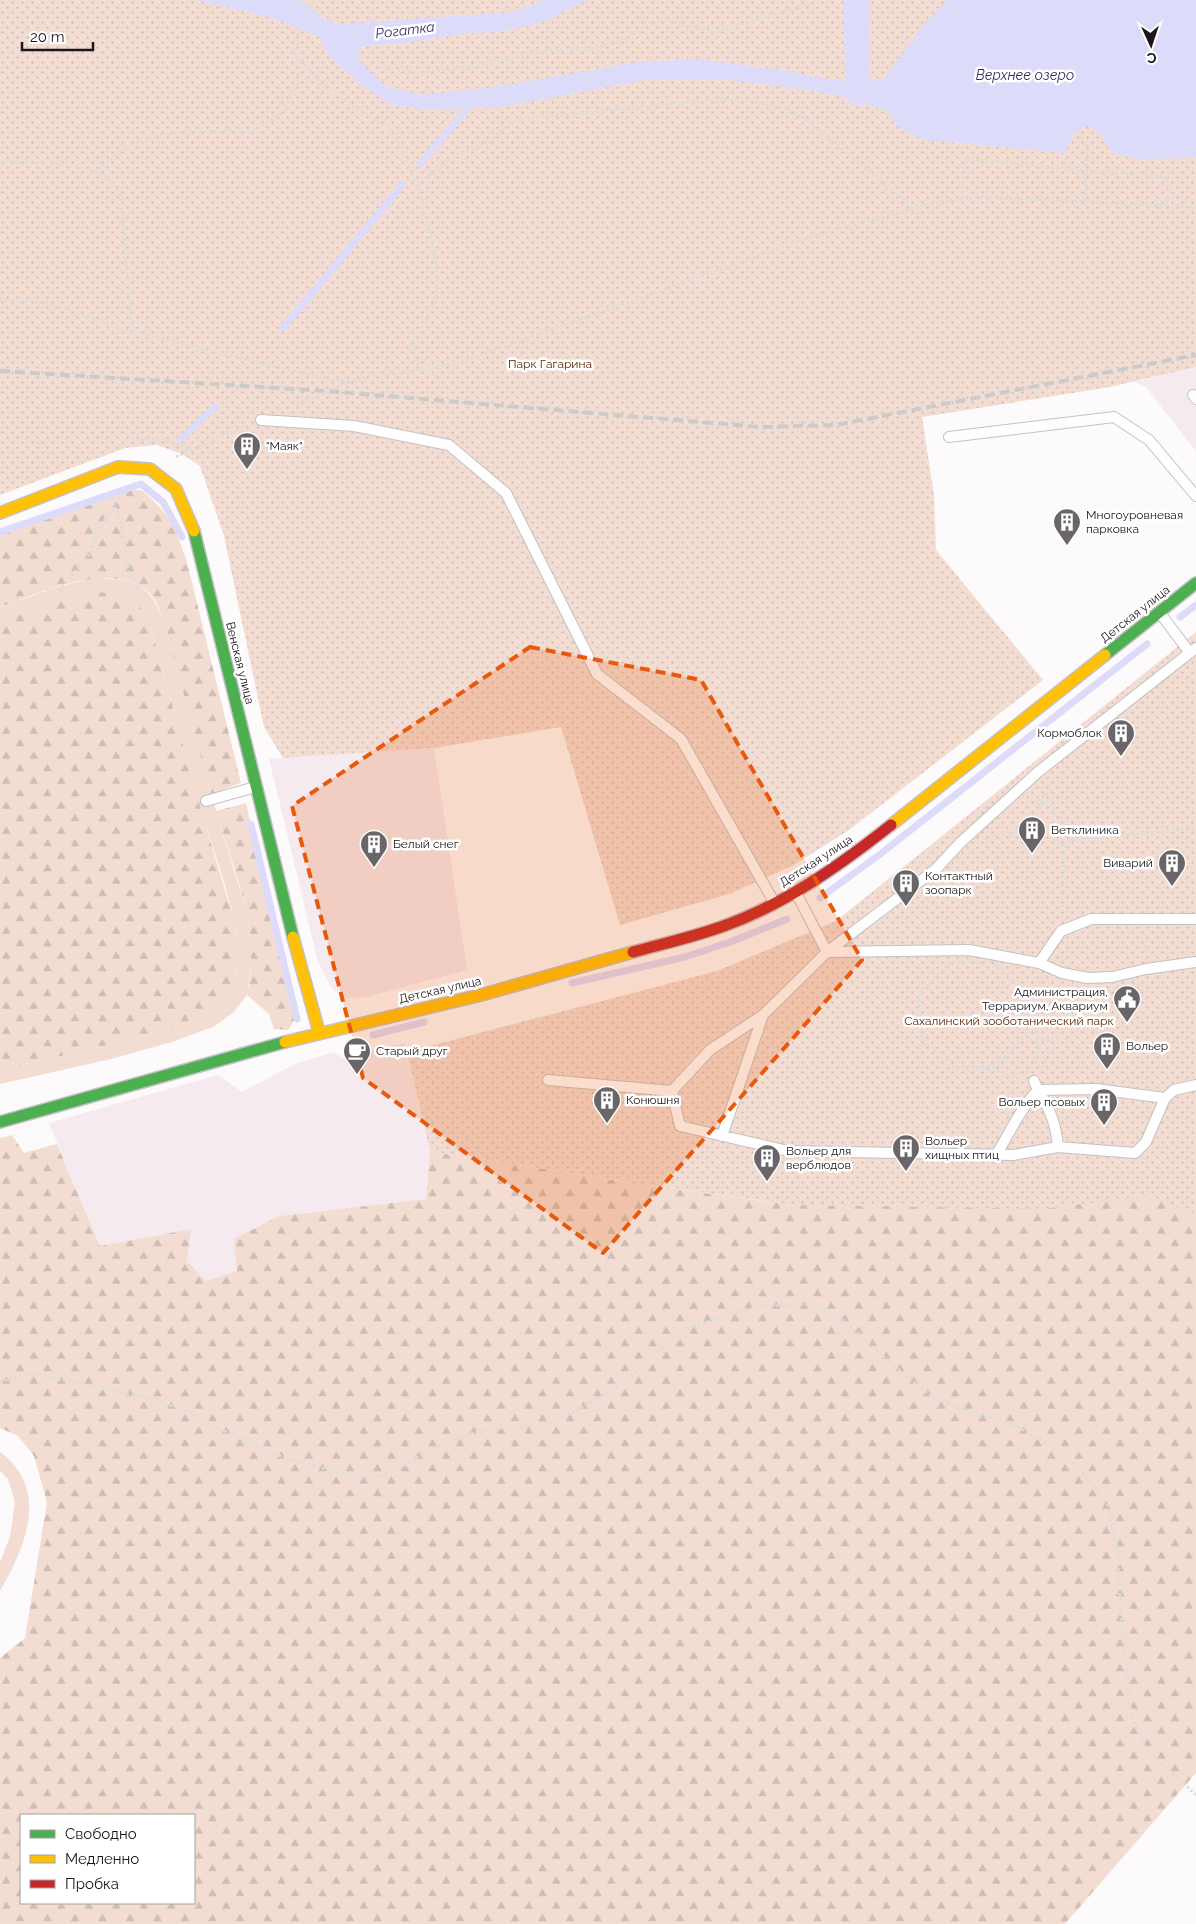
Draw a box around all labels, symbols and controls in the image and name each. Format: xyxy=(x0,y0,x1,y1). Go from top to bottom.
water label: Рогатка xyxy=(374,18,436,42)
scale bar xyxy=(22,20,94,52)
north arrow xyxy=(1126,20,1176,70)
text: 20 m xyxy=(30,28,65,46)
text: С xyxy=(1146,50,1157,66)
water label: Верхнее озеро xyxy=(976,67,1074,83)
park label: Парк Гагарина xyxy=(508,357,592,371)
building icon: "Маяк" xyxy=(232,431,262,470)
place label: "Маяк" xyxy=(266,439,302,453)
building icon: Многоуровневая парковка xyxy=(1052,507,1082,546)
place label: Многоуровневая парковка xyxy=(1086,508,1183,536)
street label: Детская улица xyxy=(1098,583,1172,645)
street label: Венская улица xyxy=(223,620,257,706)
building icon: Кормоблок xyxy=(1106,718,1136,757)
place label: Кормоблок xyxy=(1037,726,1102,740)
building icon: Ветклиника xyxy=(1017,815,1047,854)
place label: Ветклиника xyxy=(1051,823,1119,837)
building icon: Белый снег xyxy=(359,829,389,868)
street label: Детская улица xyxy=(777,832,855,890)
place label: Белый снег xyxy=(393,837,459,851)
building icon: Виварий xyxy=(1157,848,1187,887)
place label: Виварий xyxy=(1103,856,1153,870)
building icon: Контактный зоопарк xyxy=(891,868,921,907)
place label: Контактный зоопарк xyxy=(925,869,993,897)
street label: Детская улица xyxy=(398,974,482,1006)
public building icon: Администрация, Террариум, Аквариум xyxy=(1112,984,1142,1023)
place label: Администрация, Террариум, Аквариум xyxy=(982,985,1108,1013)
park label: Сахалинский зооботанический парк xyxy=(904,1014,1114,1028)
building icon: Вольер xyxy=(1092,1031,1122,1070)
cafe icon: Старый друг xyxy=(342,1036,372,1075)
place label: Вольер xyxy=(1126,1039,1168,1053)
place label: Старый друг xyxy=(376,1044,448,1058)
building icon: Конюшня xyxy=(592,1085,622,1124)
building icon: Вольер псовых xyxy=(1089,1087,1119,1126)
place label: Конюшня xyxy=(626,1093,680,1107)
place label: Вольер псовых xyxy=(999,1095,1085,1109)
building icon: Вольер хищных птиц xyxy=(891,1133,921,1172)
place label: Вольер хищных птиц xyxy=(925,1134,999,1162)
building icon: Вольер для верблюдов xyxy=(752,1143,782,1182)
place label: Вольер для верблюдов xyxy=(786,1144,851,1172)
legend xyxy=(20,1814,195,1904)
text: Свободно xyxy=(65,1825,137,1843)
text: Медленно xyxy=(65,1850,139,1868)
text: Пробка xyxy=(65,1875,119,1893)

